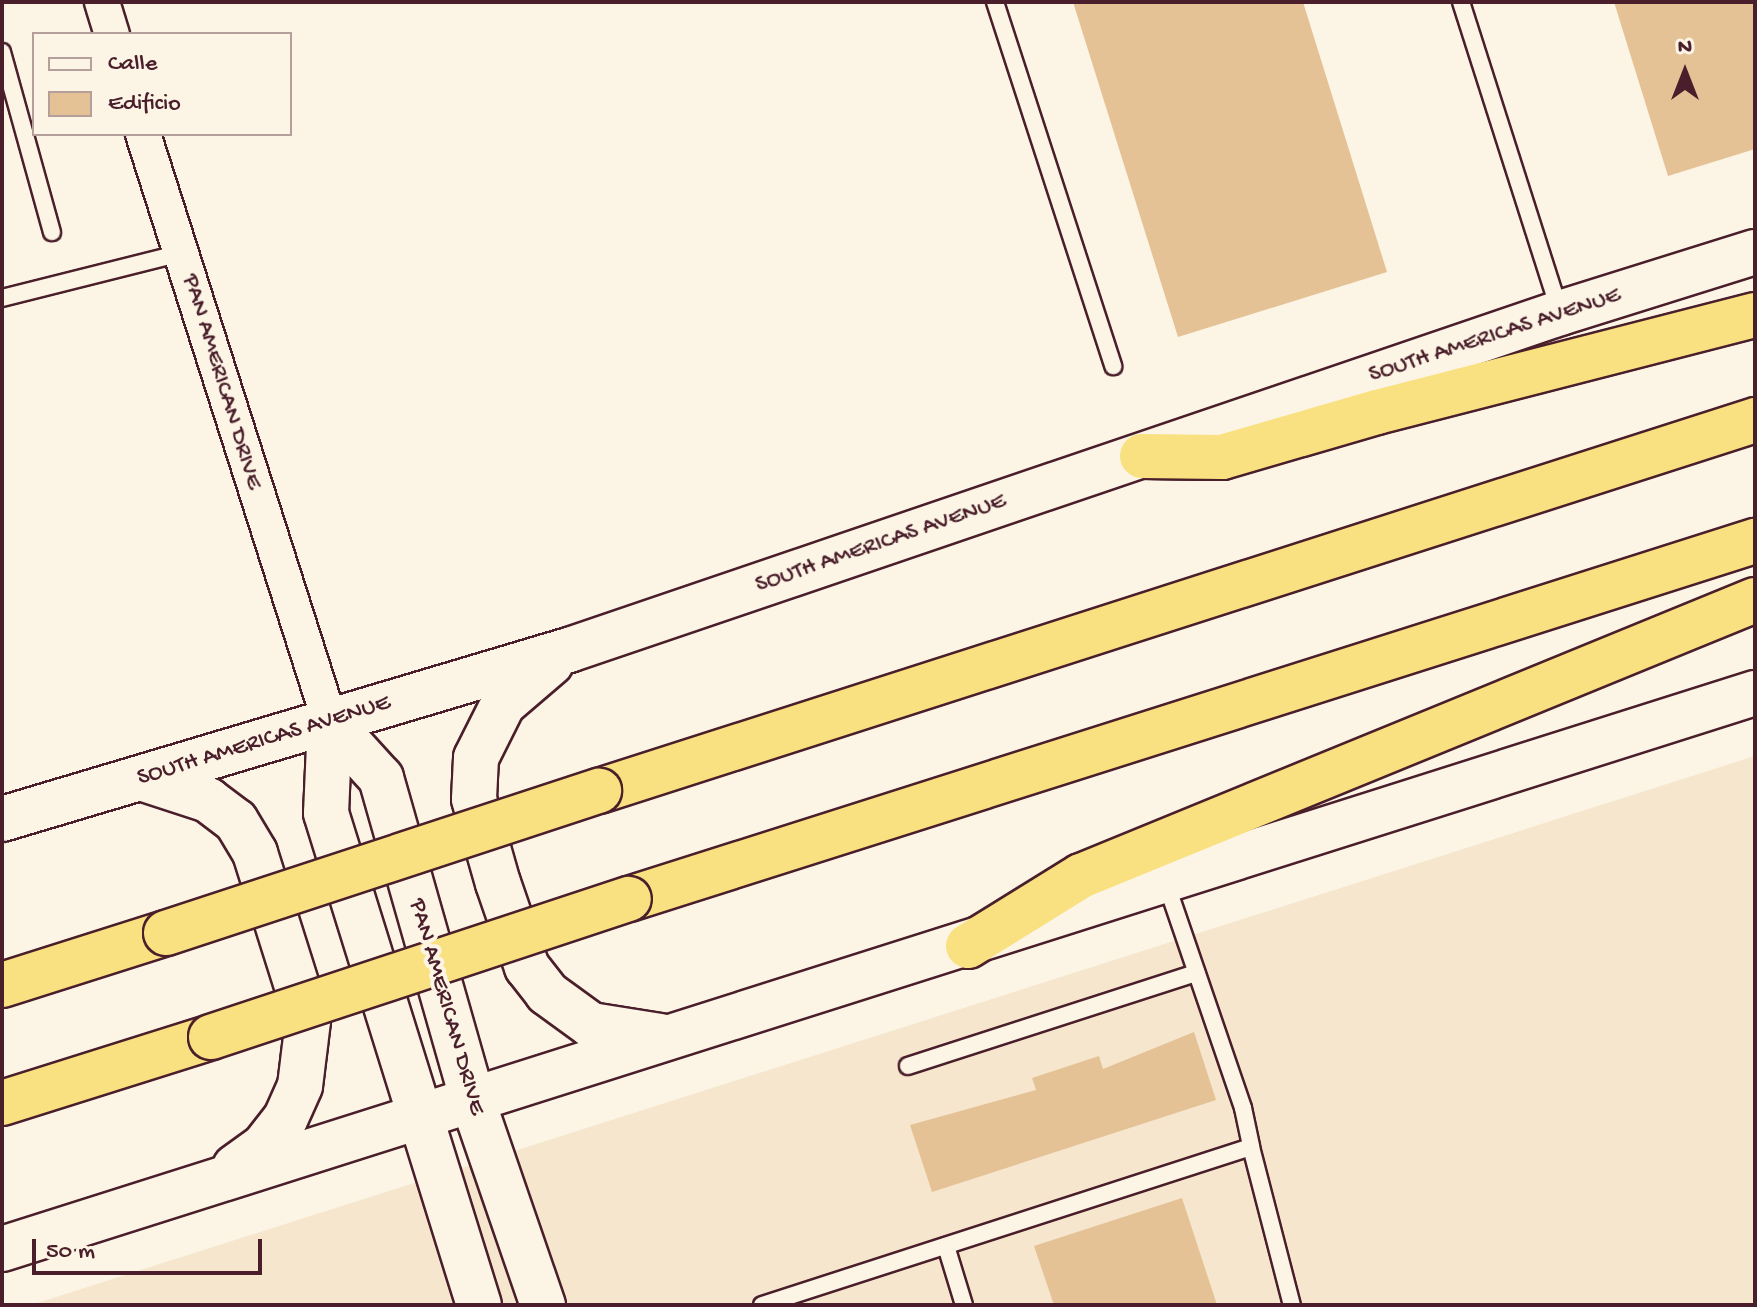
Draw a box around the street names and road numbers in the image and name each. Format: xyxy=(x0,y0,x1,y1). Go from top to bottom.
street label: PAN AMERICAN DRIVE xyxy=(175,271,267,493)
street label: SOUTH AMERICAS AVENUE xyxy=(1365,282,1625,390)
street label: SOUTH AMERICAS AVENUE xyxy=(752,488,1010,600)
street label: SOUTH AMERICAS AVENUE xyxy=(134,689,394,793)
street label: PAN AMERICAN DRIVE xyxy=(401,896,491,1118)

